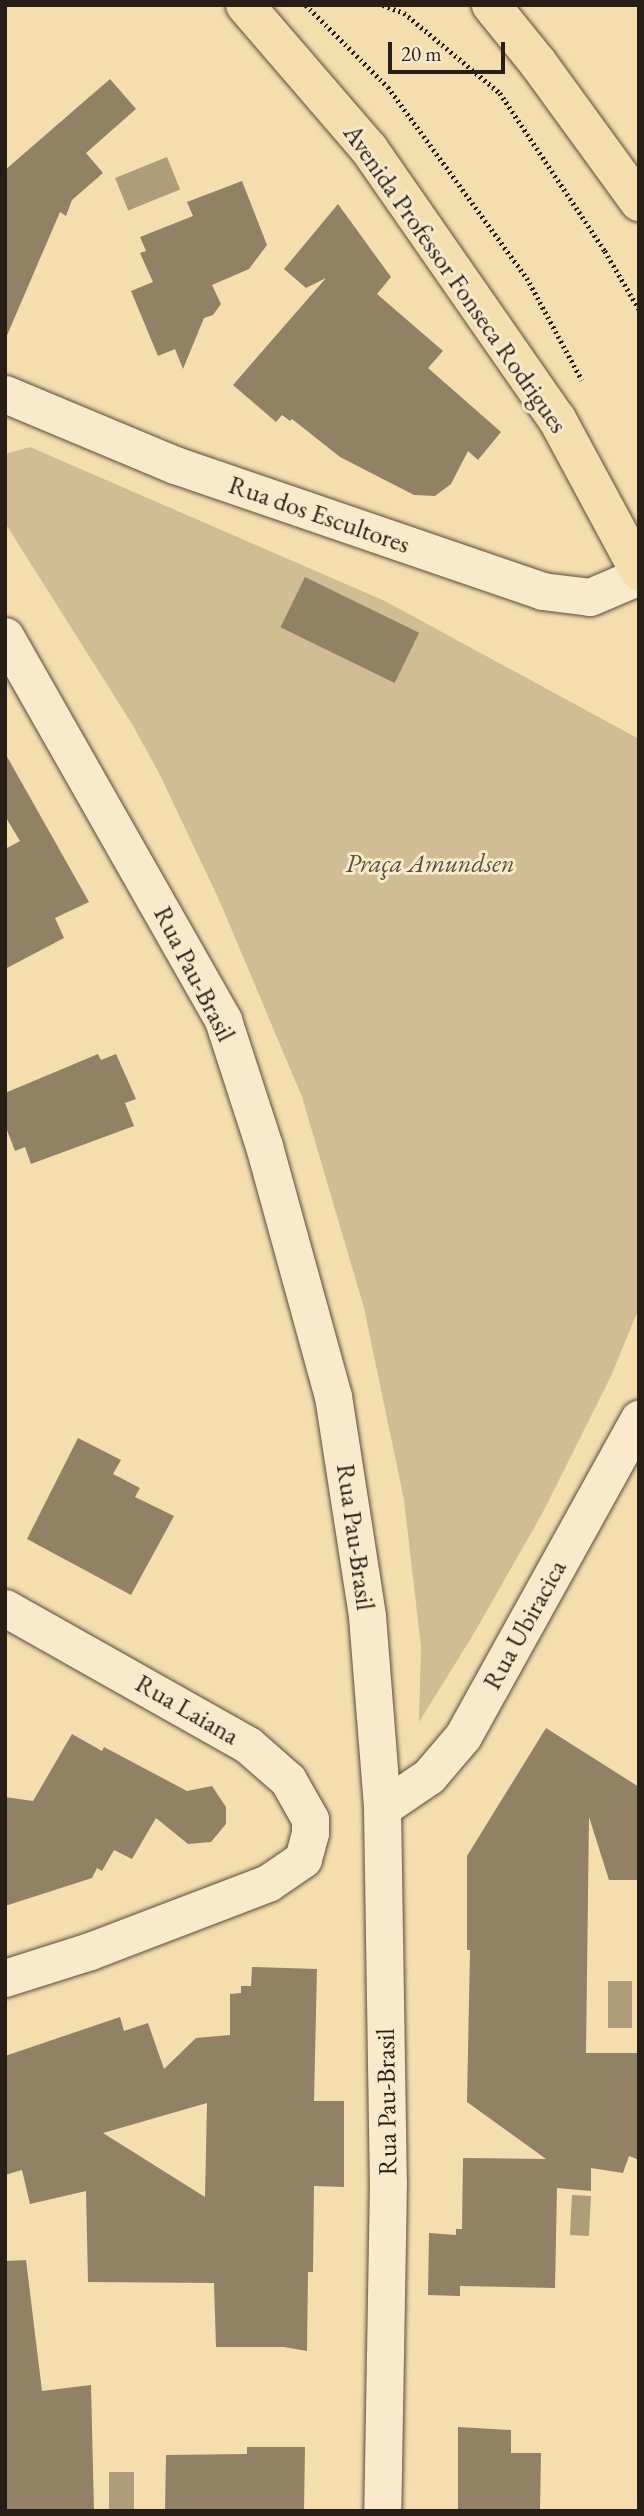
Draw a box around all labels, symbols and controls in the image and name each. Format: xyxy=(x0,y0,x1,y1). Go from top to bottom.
scale bar xyxy=(392,28,509,72)
text: 20 m xyxy=(401,40,442,67)
street label: Avenida Professor Fonseca Rodrigues xyxy=(336,119,574,439)
street label: Rua dos Escultores xyxy=(224,469,414,561)
park label: Praça Amundsen xyxy=(345,848,515,880)
street label: Rua Pau-Brasil xyxy=(147,901,241,1047)
street label: Rua Pau-Brasil xyxy=(329,1462,381,1612)
street label: Rua Ubiracica xyxy=(477,1555,573,1695)
street label: Rua Laiana xyxy=(130,1668,244,1752)
street label: Rua Pau-Brasil xyxy=(370,2028,404,2176)

